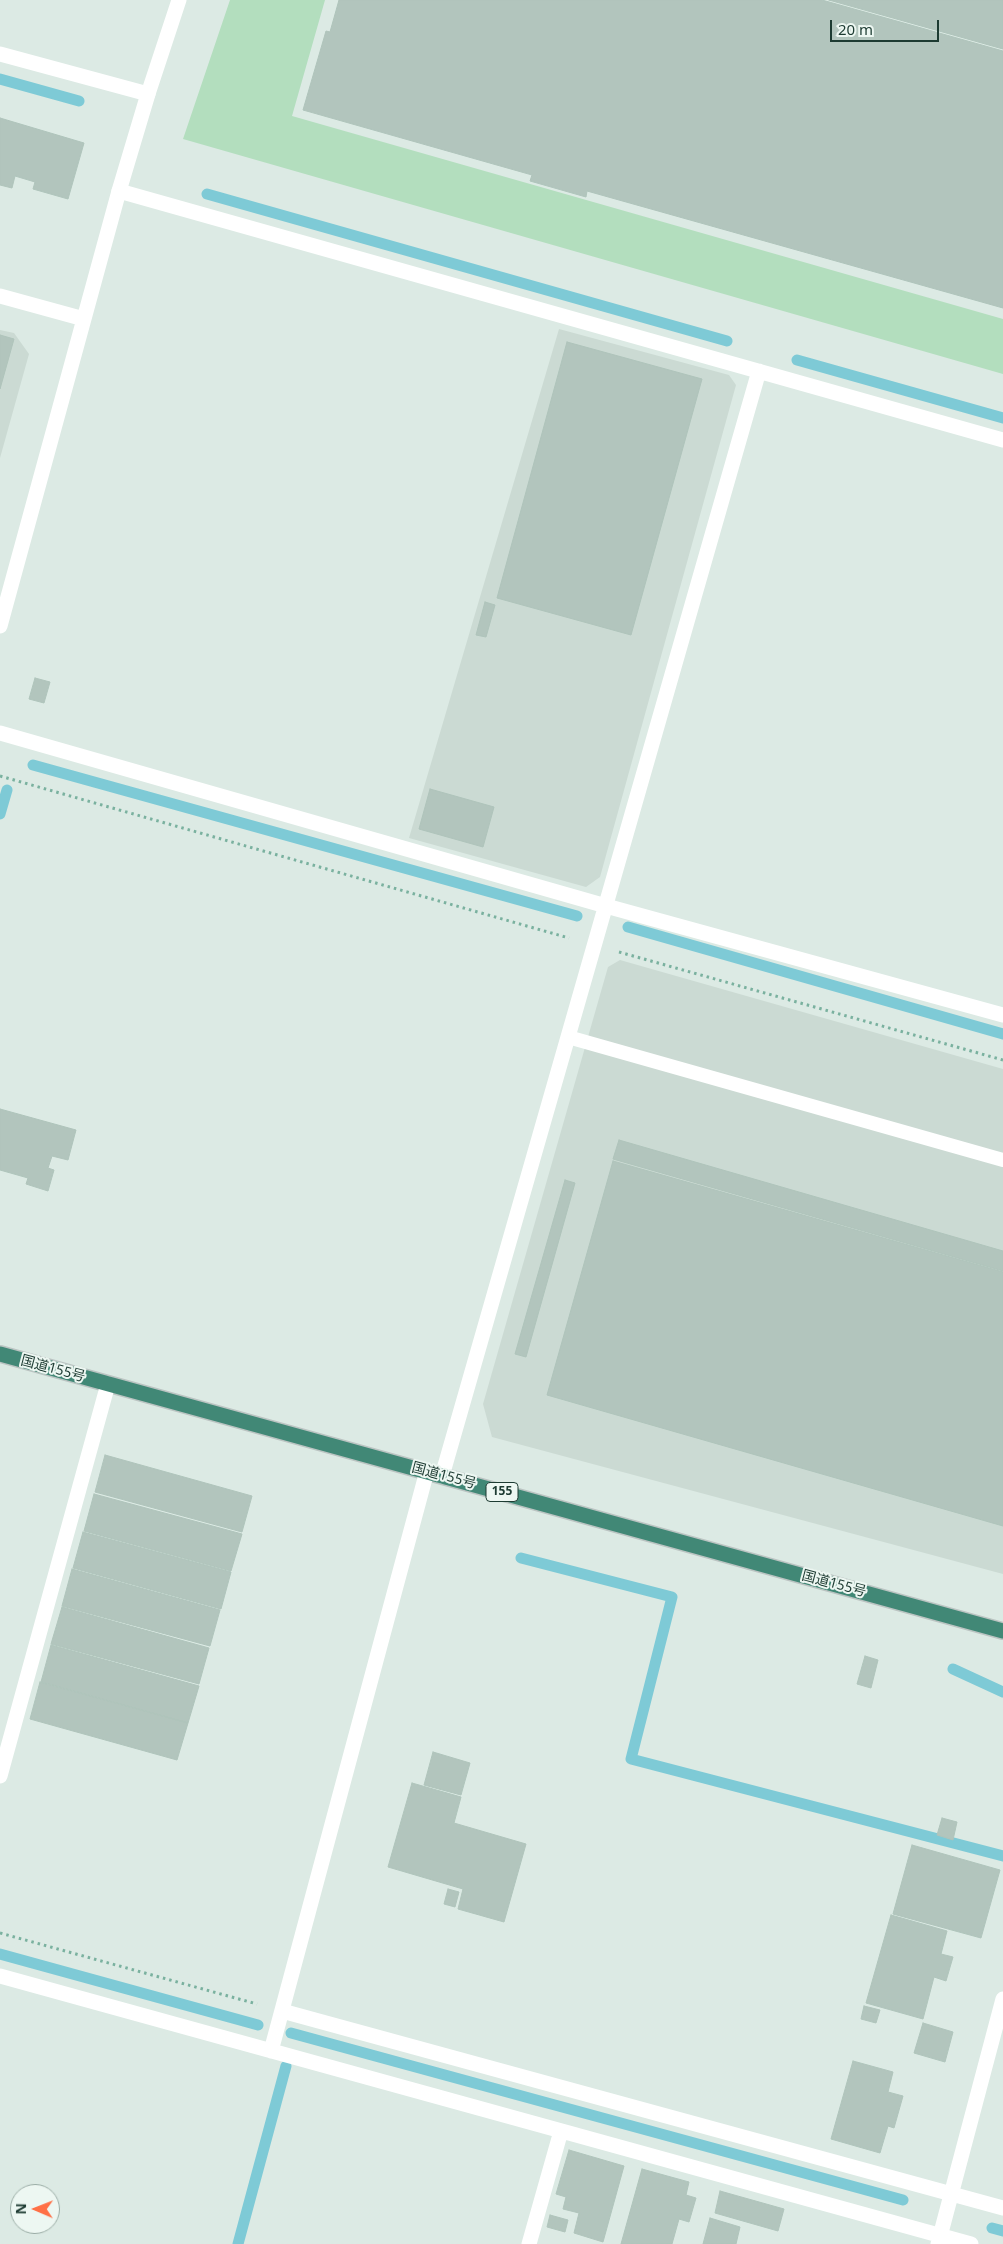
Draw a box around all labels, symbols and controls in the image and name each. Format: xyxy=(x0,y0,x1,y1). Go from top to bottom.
scale bar xyxy=(833,10,942,42)
text: 20 m xyxy=(838,19,873,39)
street label: 国道155号 xyxy=(19,1352,87,1386)
street label: 国道155号 xyxy=(410,1459,478,1493)
road number: 155 xyxy=(486,1482,518,1501)
street label: 国道155号 xyxy=(800,1567,868,1601)
north arrow xyxy=(10,2184,60,2234)
text: N xyxy=(11,2203,30,2215)

